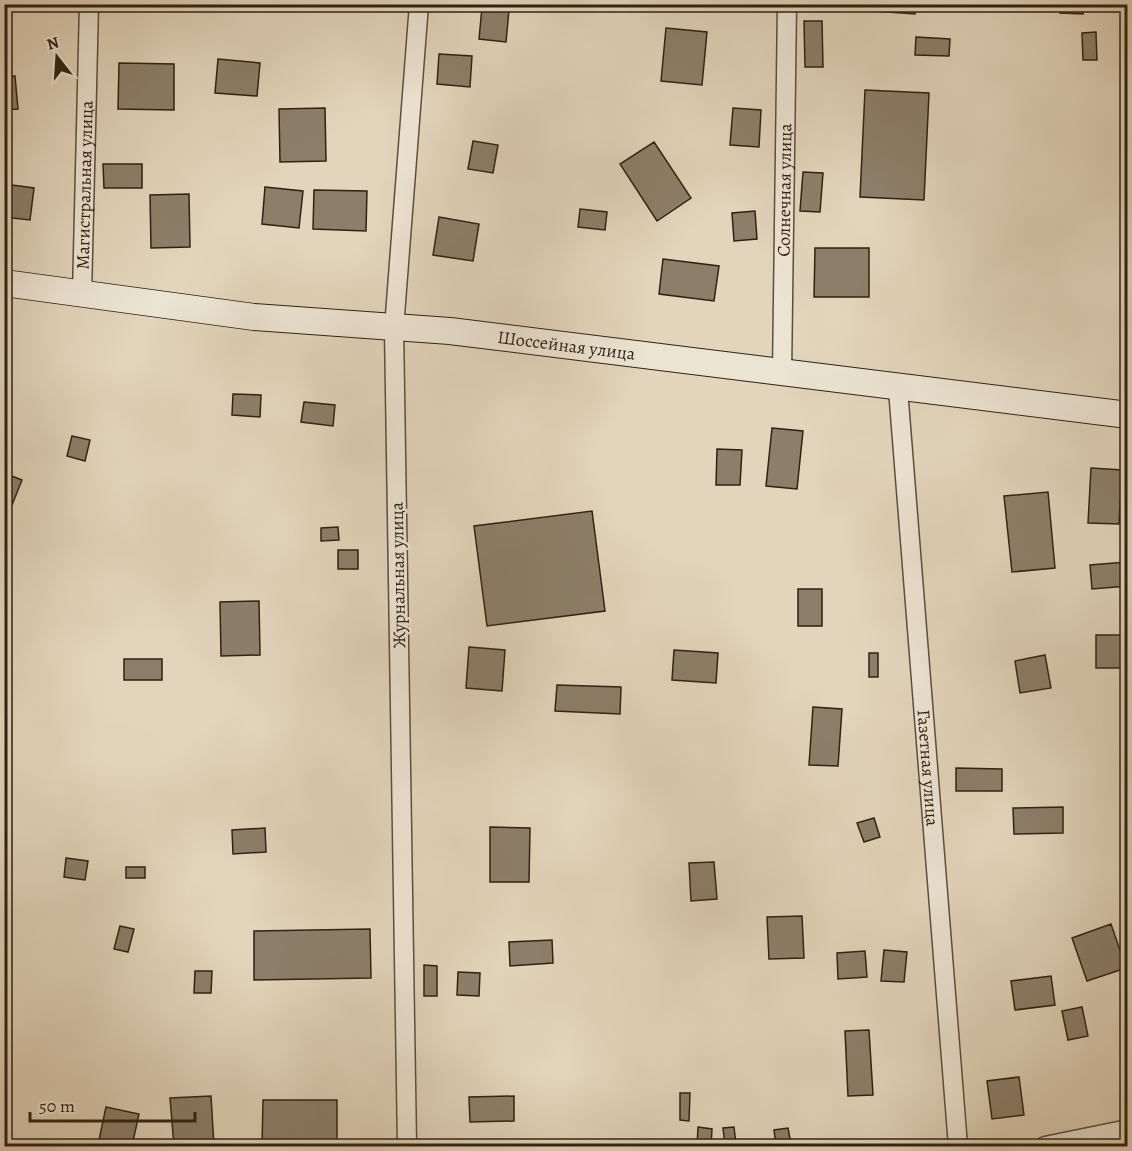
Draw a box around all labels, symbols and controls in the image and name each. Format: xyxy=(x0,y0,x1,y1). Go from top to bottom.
north arrow xyxy=(27,27,87,87)
text: N xyxy=(44,31,62,56)
street label: Магистральная улица xyxy=(71,100,99,270)
street label: Солнечная улица xyxy=(772,122,797,257)
street label: Шоссейная улица xyxy=(496,325,637,366)
street label: Журнальная улица xyxy=(385,501,411,648)
street label: Газетная улица xyxy=(911,708,945,828)
scale bar xyxy=(30,1085,195,1123)
text: 50 m xyxy=(39,1094,75,1118)

